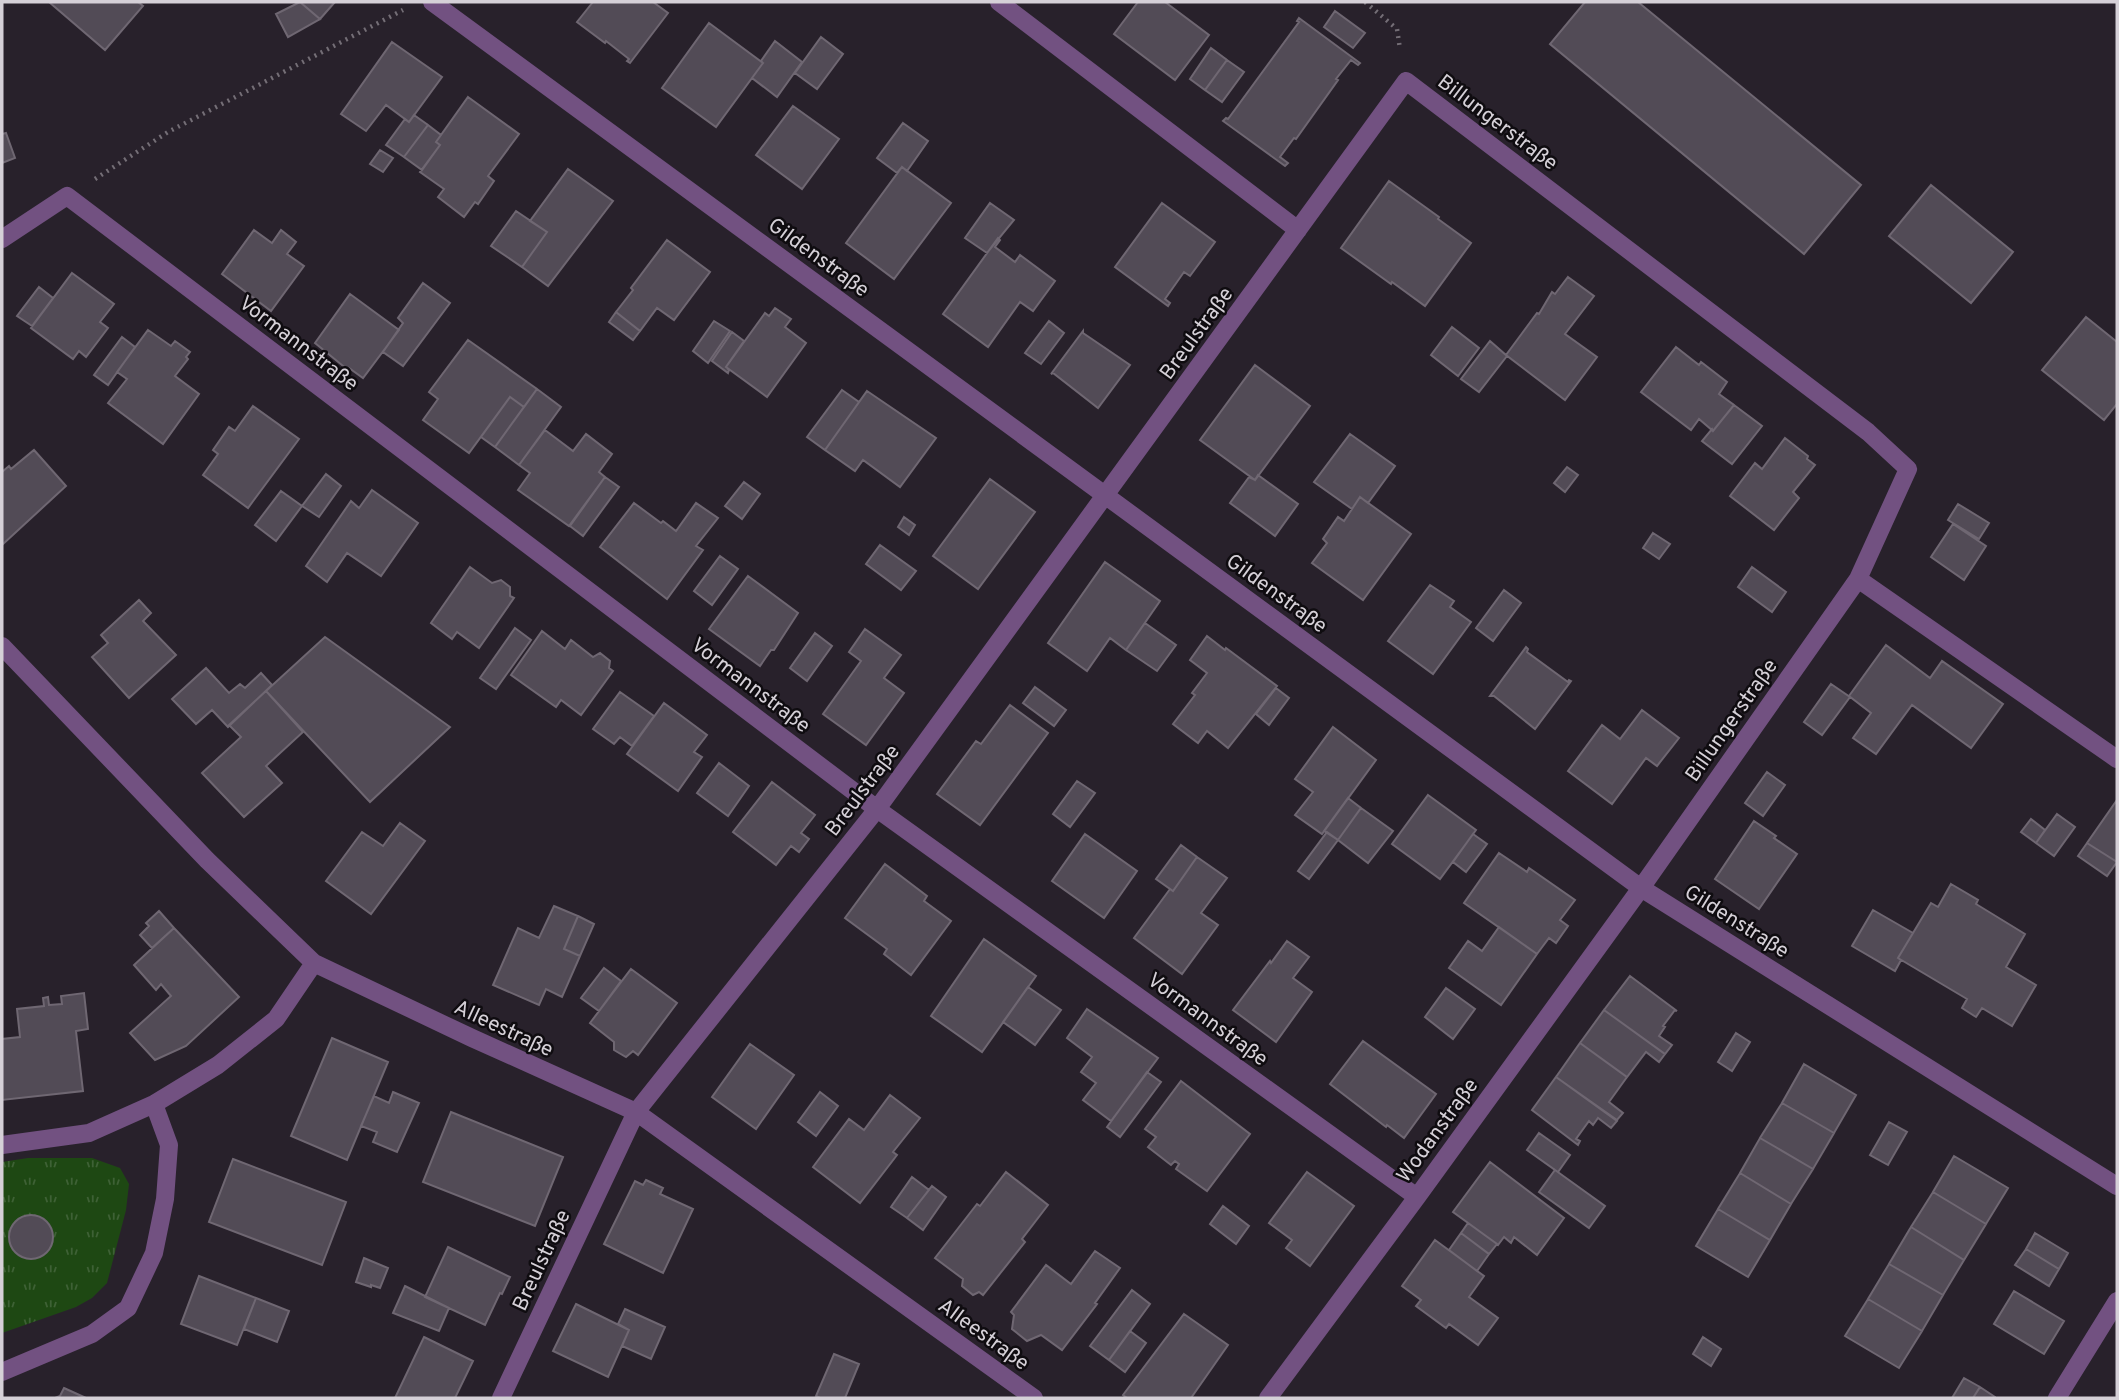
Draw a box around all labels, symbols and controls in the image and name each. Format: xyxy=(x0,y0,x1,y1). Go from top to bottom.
street label: Billungerstraße xyxy=(1432,69,1563,177)
street label: Gildenstraße xyxy=(762,212,874,304)
street label: Breulstraße xyxy=(1154,282,1240,386)
street label: Vormannstraße xyxy=(233,290,363,398)
street label: Gildenstraße xyxy=(1220,548,1332,640)
street label: Vormannstraße xyxy=(685,632,815,740)
street label: Billungerstraße xyxy=(1680,654,1785,788)
street label: Breulstraße xyxy=(820,739,907,842)
street label: Gildenstraße xyxy=(1679,879,1794,965)
street label: Vormannstraße xyxy=(1141,967,1273,1073)
street label: Alleestraße xyxy=(449,995,557,1064)
street label: Wodanstraße xyxy=(1391,1073,1485,1188)
street label: Breulstraße xyxy=(507,1206,578,1316)
street label: Alleestraße xyxy=(932,1293,1034,1377)

